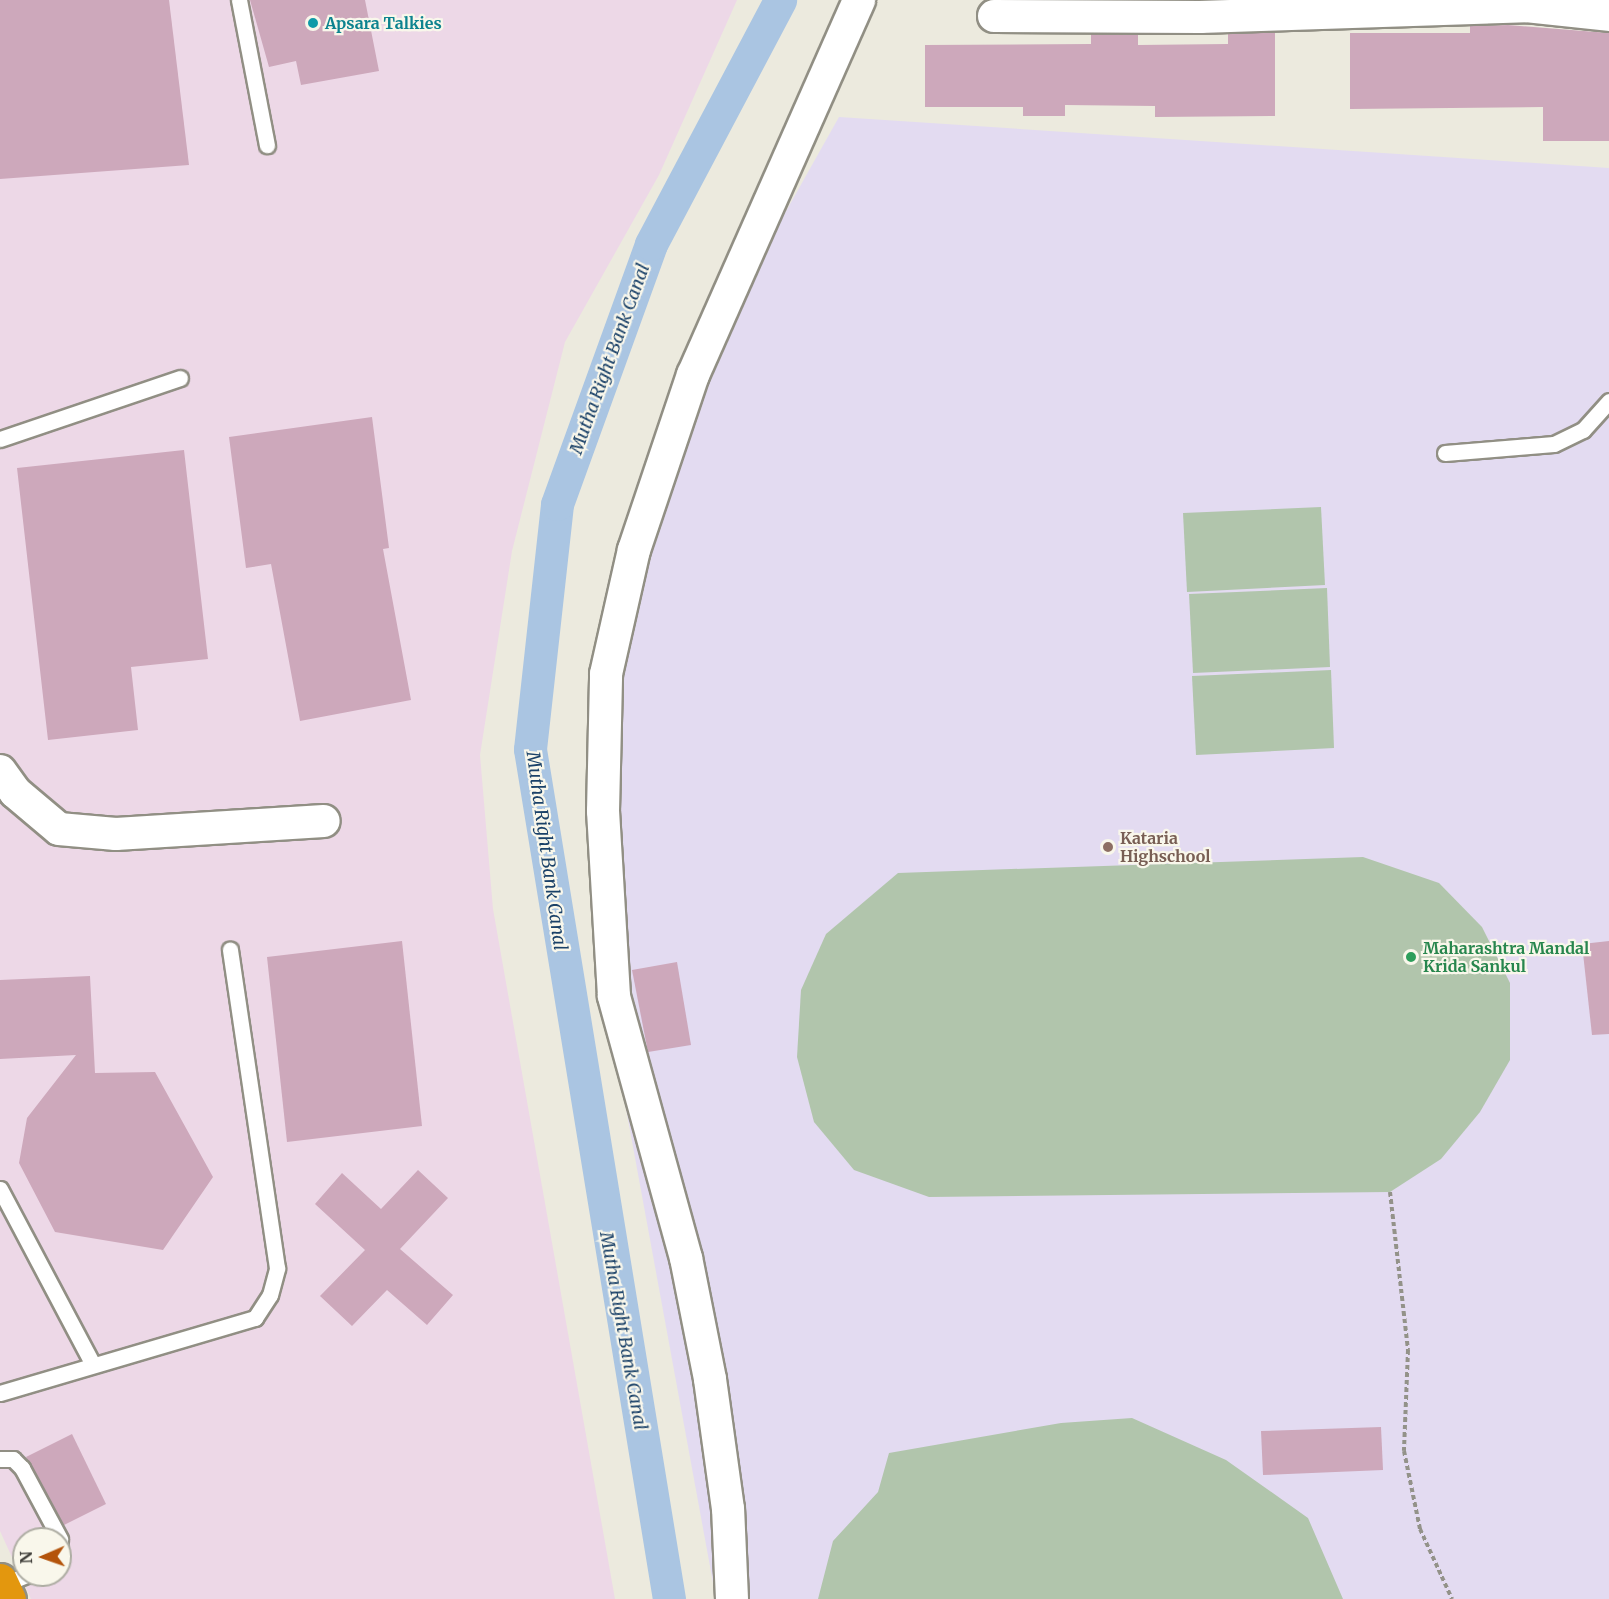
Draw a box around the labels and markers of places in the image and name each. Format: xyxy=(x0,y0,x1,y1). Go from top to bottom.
place label: Apsara Talkies xyxy=(325,13,442,33)
marker: Apsara Talkies xyxy=(306,16,320,30)
place label: Kataria Highschool xyxy=(1120,828,1210,866)
marker: Kataria Highschool xyxy=(1101,840,1115,854)
place label: Maharashtra Mandal Krida Sankul xyxy=(1423,938,1589,976)
marker: Maharashtra Mandal Krida Sankul xyxy=(1404,950,1418,964)

